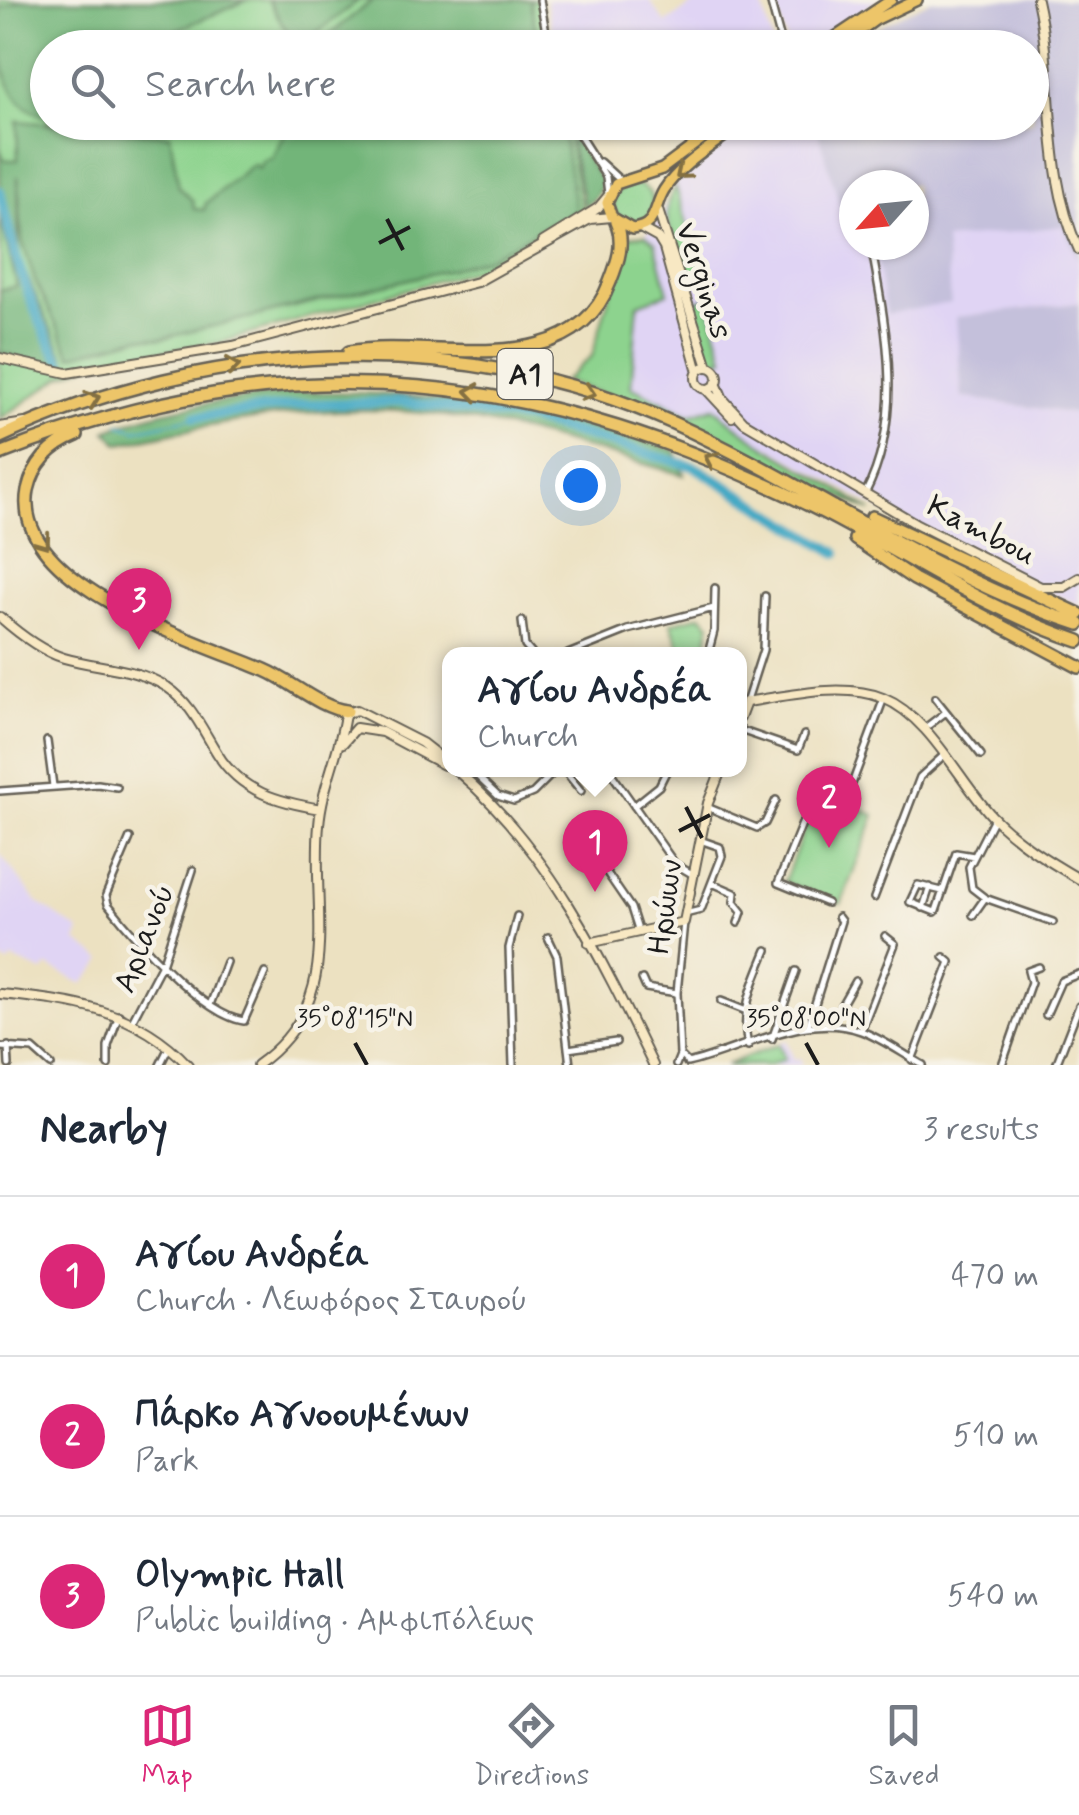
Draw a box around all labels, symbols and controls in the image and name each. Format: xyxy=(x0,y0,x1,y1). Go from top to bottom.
search box xyxy=(30,30,1049,140)
icon: search xyxy=(65,58,120,113)
text: Search here xyxy=(145,61,336,110)
one-way arrow xyxy=(675,161,694,179)
north arrow xyxy=(839,170,929,260)
street label: Verginas xyxy=(663,217,742,345)
road number: A1 xyxy=(498,349,552,399)
one-way arrow xyxy=(225,356,241,377)
one-way arrow xyxy=(580,382,597,402)
one-way arrow xyxy=(464,383,480,404)
one-way arrow xyxy=(84,390,101,411)
one-way arrow xyxy=(703,452,721,472)
your location xyxy=(555,460,606,511)
street label: Kambou xyxy=(919,485,1043,576)
one-way arrow xyxy=(32,531,49,549)
pin: 3 xyxy=(106,568,172,650)
popup xyxy=(442,647,747,777)
text: Αγίου Ανδρέα xyxy=(477,667,712,716)
text: Church xyxy=(477,716,579,758)
pin: 2 xyxy=(796,766,862,848)
pin: 1 xyxy=(562,810,628,892)
street label: Ηρώων xyxy=(638,857,693,958)
street label: Αριανού xyxy=(104,878,186,999)
text: 35°08'15"N xyxy=(297,1003,413,1036)
text: 35°08'00"N xyxy=(746,1003,866,1036)
text: Nearby xyxy=(40,1103,168,1158)
text: 3 results xyxy=(923,1109,1039,1151)
text: Αγίου Ανδρέα xyxy=(135,1231,369,1280)
text: 1 xyxy=(65,1255,80,1297)
text: 470 m xyxy=(951,1255,1039,1297)
text: Church · Λεωφόρος Σταυρού xyxy=(135,1280,527,1322)
text: Πάρκο Αγνοουμένων xyxy=(135,1391,469,1440)
text: 2 xyxy=(65,1415,80,1457)
text: 510 m xyxy=(953,1415,1039,1457)
text: Park xyxy=(135,1440,199,1482)
text: Olympic Hall xyxy=(135,1551,344,1600)
text: 3 xyxy=(65,1575,80,1617)
text: 540 m xyxy=(947,1575,1039,1617)
text: Public building · Αμφιπόλεως xyxy=(135,1600,534,1642)
tab: Map xyxy=(140,1698,195,1795)
tab: Directions xyxy=(474,1698,589,1795)
tab: Saved xyxy=(869,1698,939,1795)

